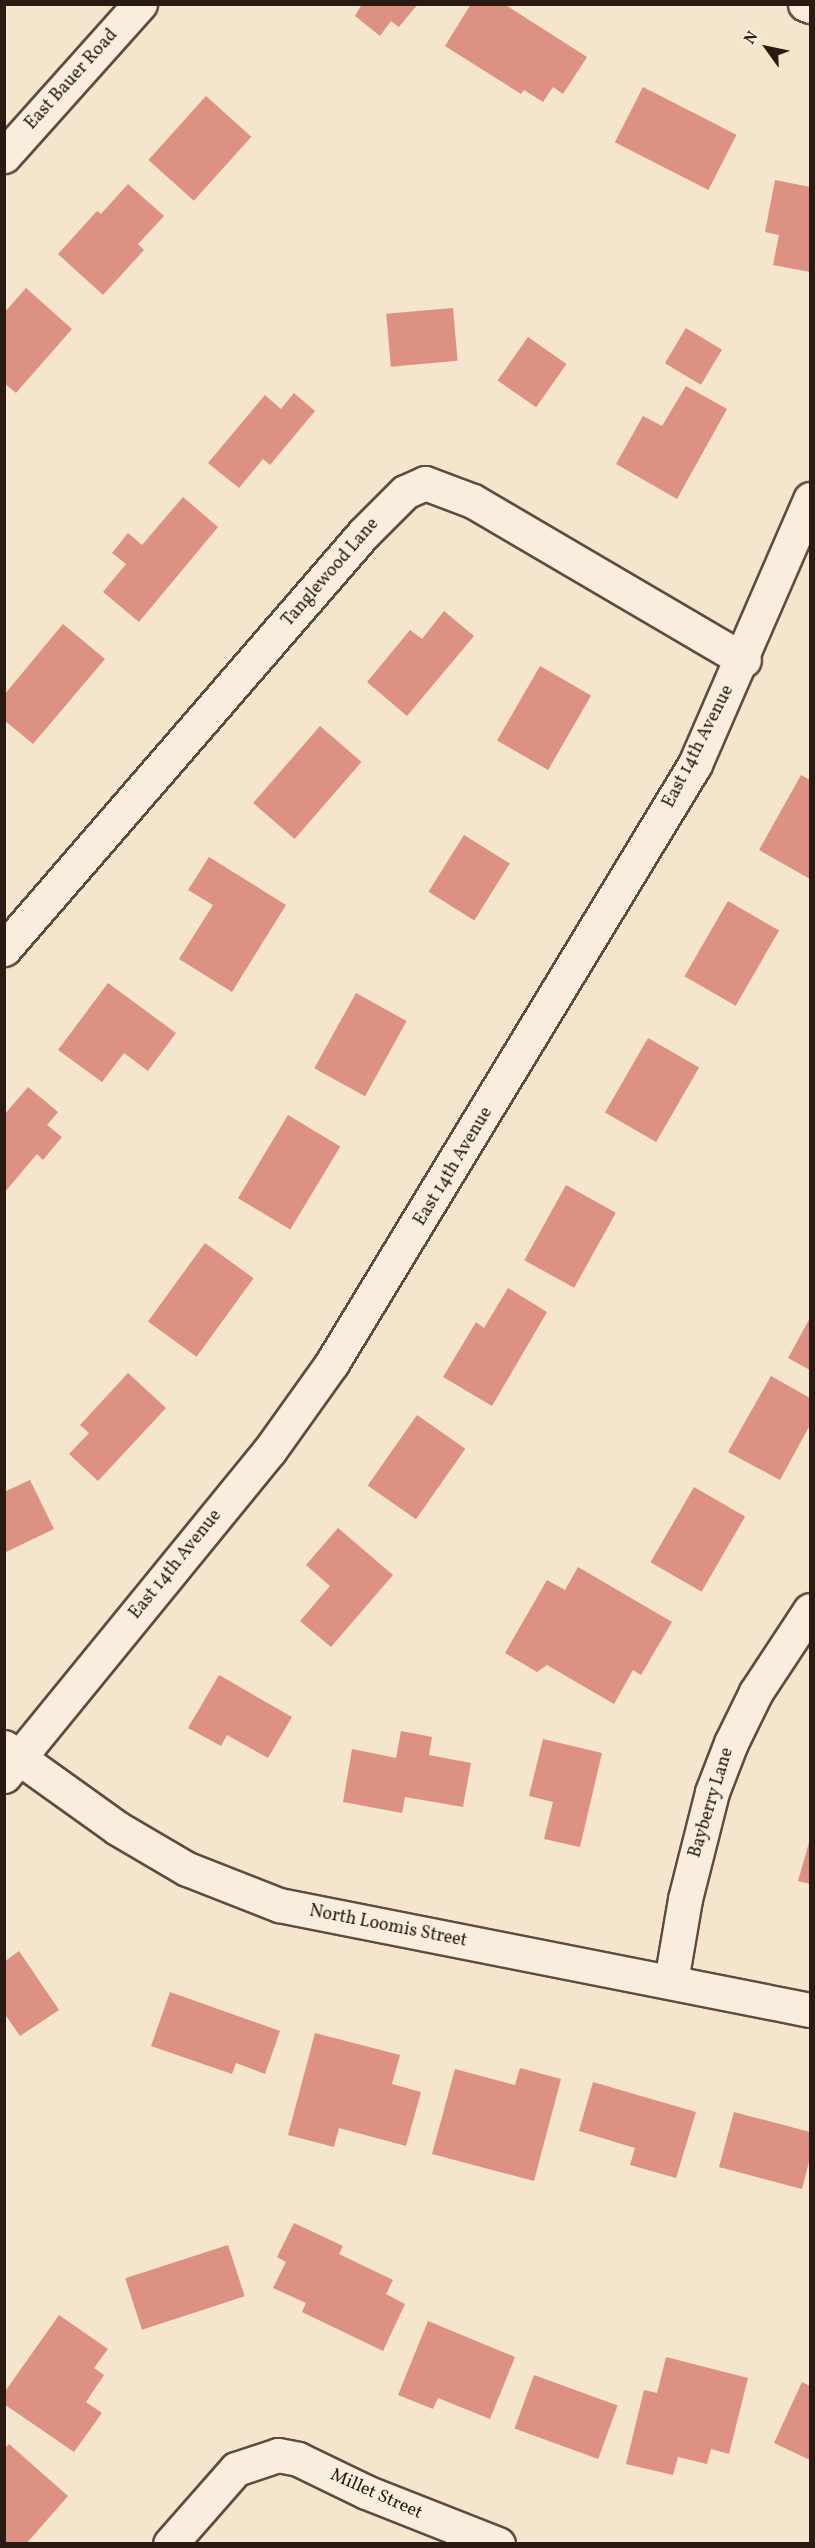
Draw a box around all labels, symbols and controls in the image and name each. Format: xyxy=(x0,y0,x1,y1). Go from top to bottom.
north arrow xyxy=(737,18,797,78)
street label: East Bauer Road xyxy=(21,25,123,135)
text: N xyxy=(740,27,764,49)
street label: Tanglewood Lane xyxy=(278,514,384,632)
street label: East 14th Avenue xyxy=(659,682,739,812)
street label: East 14th Avenue xyxy=(410,1104,498,1230)
street label: East 14th Avenue xyxy=(125,1506,227,1624)
street label: Bayberry Lane xyxy=(685,1745,739,1861)
street label: North Loomis Street xyxy=(307,1901,469,1953)
street label: Millet Street xyxy=(327,2465,425,2525)

